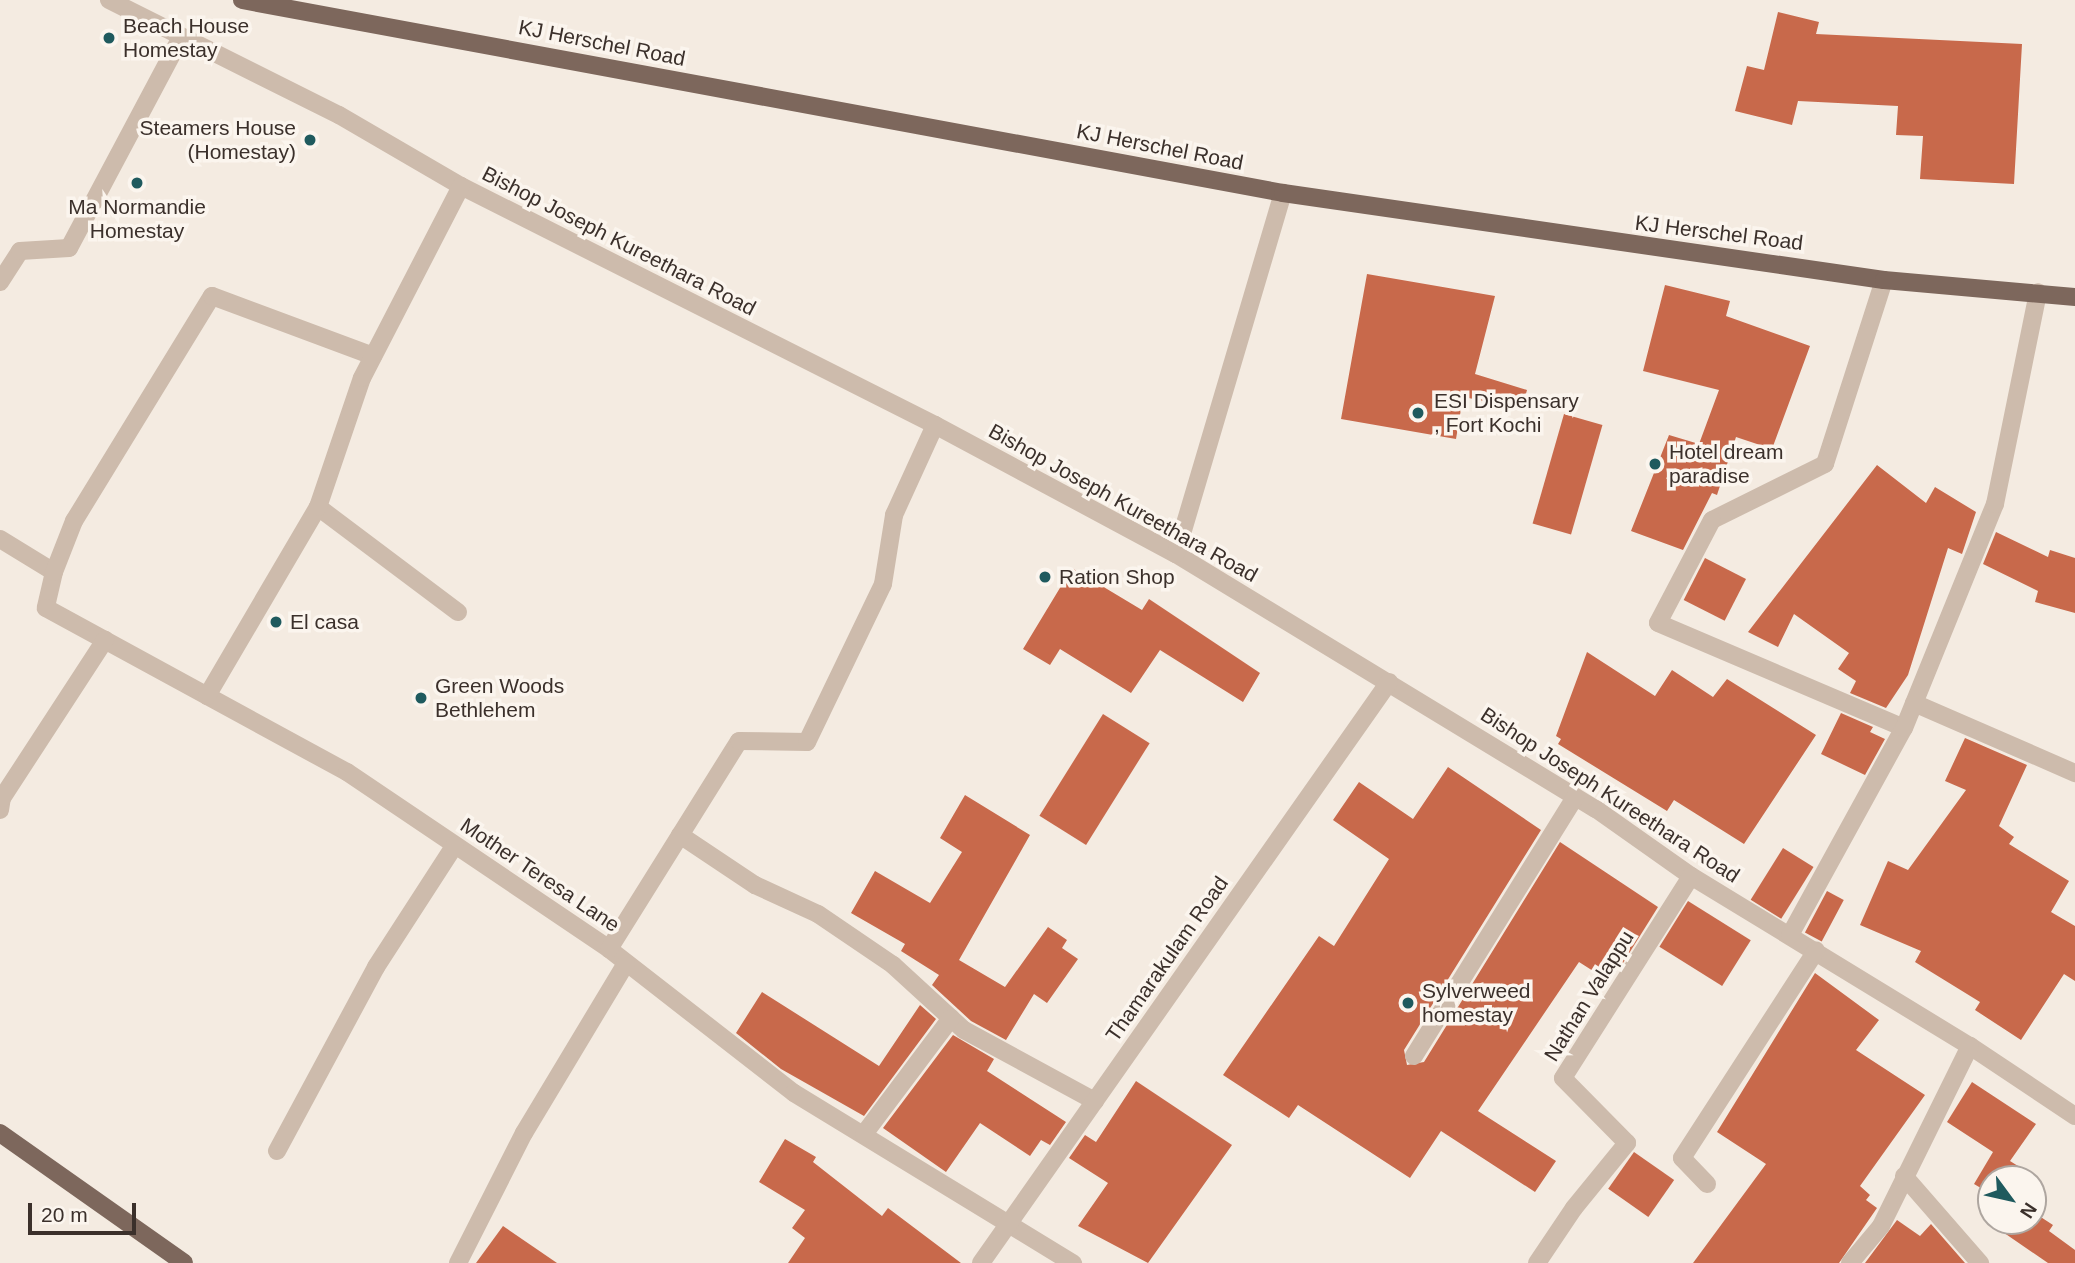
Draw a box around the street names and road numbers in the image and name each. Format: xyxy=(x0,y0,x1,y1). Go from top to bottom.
street label: KJ Herschel Road xyxy=(517,14,687,72)
street label: KJ Herschel Road xyxy=(1075,118,1245,176)
street label: Bishop Joseph Kureethara Road xyxy=(478,161,760,321)
street label: KJ Herschel Road xyxy=(1633,210,1805,256)
street label: Bishop Joseph Kureethara Road xyxy=(984,418,1262,588)
street label: Bishop Joseph Kureethara Road xyxy=(1476,702,1744,888)
street label: Mother Teresa Lane xyxy=(456,812,624,938)
street label: Thamarakulam Road xyxy=(1100,871,1234,1047)
street label: Nathan Valappu xyxy=(1539,926,1639,1066)

